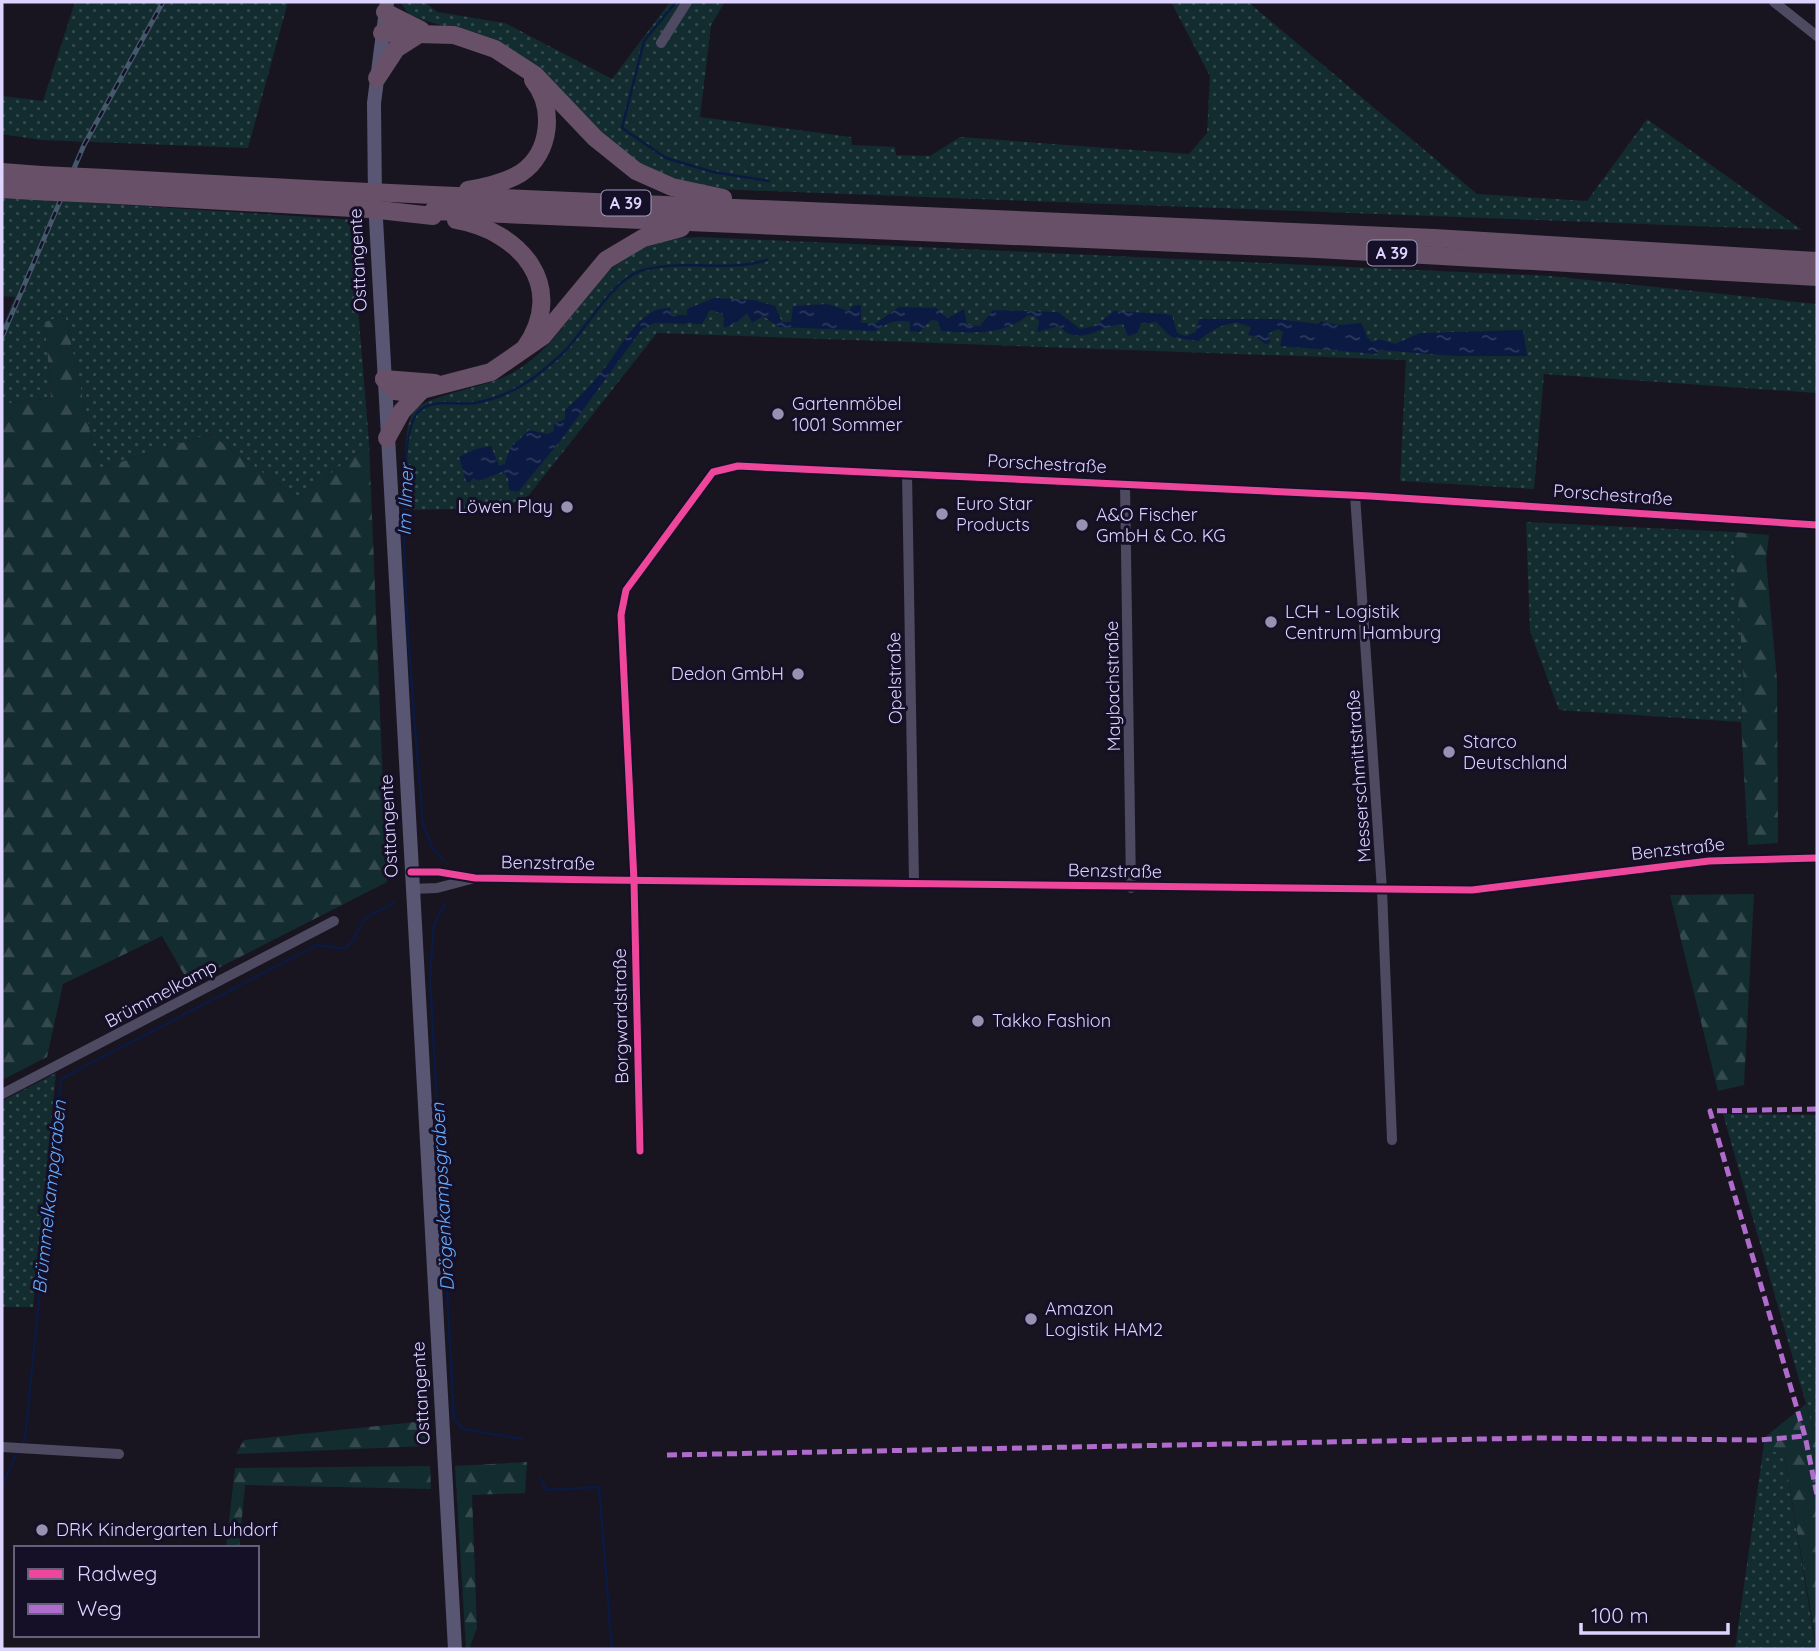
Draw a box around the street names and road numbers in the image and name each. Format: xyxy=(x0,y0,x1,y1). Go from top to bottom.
road number: A 39 xyxy=(602,190,650,216)
street label: Osttangente xyxy=(343,208,372,312)
road number: A 39 xyxy=(1368,241,1416,266)
street label: Porschestraße xyxy=(987,449,1107,478)
street label: Porschestraße xyxy=(1552,479,1674,510)
street label: Maybachstraße xyxy=(1100,620,1125,752)
street label: Opelstraße xyxy=(882,632,907,724)
street label: Messerschmittstraße xyxy=(1341,689,1376,863)
street label: Osttangente xyxy=(374,774,403,878)
street label: Benzstraße xyxy=(1630,832,1726,865)
street label: Benzstraße xyxy=(501,850,595,875)
street label: Benzstraße xyxy=(1068,858,1162,883)
street label: Borgwardstraße xyxy=(608,948,633,1084)
street label: Brümmelkamp xyxy=(101,954,221,1033)
street label: Osttangente xyxy=(406,1341,435,1445)

